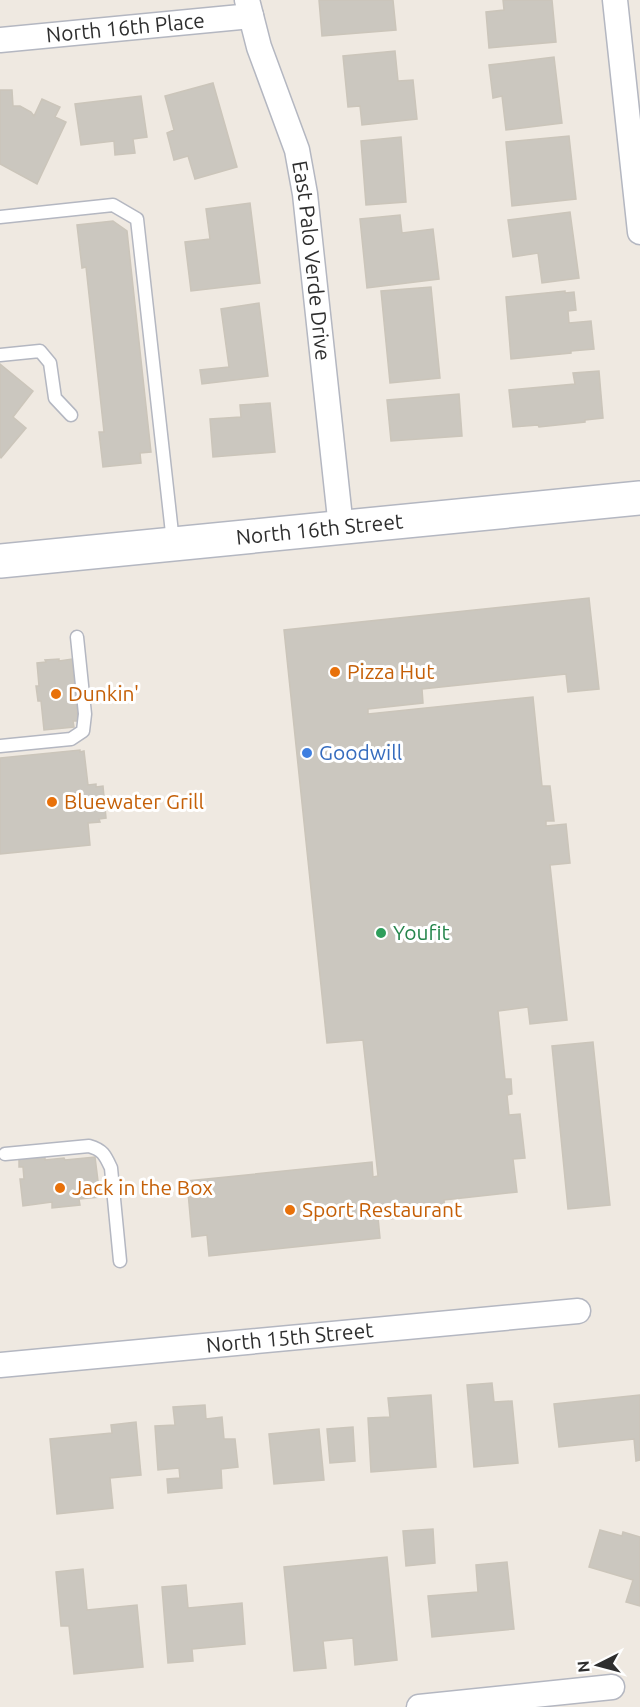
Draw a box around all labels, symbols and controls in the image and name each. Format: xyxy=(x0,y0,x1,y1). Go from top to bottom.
street label: North 16th Place xyxy=(45,7,206,47)
street label: East Palo Verde Drive xyxy=(288,159,336,362)
street label: North 16th Street xyxy=(235,508,404,549)
place label: Pizza Hut xyxy=(347,659,434,683)
marker: Pizza Hut xyxy=(328,665,342,679)
place label: Dunkin' xyxy=(68,681,139,705)
marker: Dunkin' xyxy=(49,687,63,701)
place label: Goodwill xyxy=(319,740,402,764)
marker: Goodwill xyxy=(300,746,314,760)
place label: Bluewater Grill xyxy=(64,789,204,813)
marker: Bluewater Grill xyxy=(45,795,59,809)
place label: Youfit xyxy=(393,920,450,944)
marker: Youfit xyxy=(374,926,388,940)
place label: Jack in the Box xyxy=(72,1175,213,1199)
marker: Jack in the Box xyxy=(53,1181,67,1195)
place label: Sport Restaurant xyxy=(302,1197,462,1221)
marker: Sport Restaurant xyxy=(283,1203,297,1217)
street label: North 15th Street xyxy=(205,1317,374,1357)
north arrow xyxy=(568,1635,628,1695)
text: N xyxy=(574,1660,593,1673)

